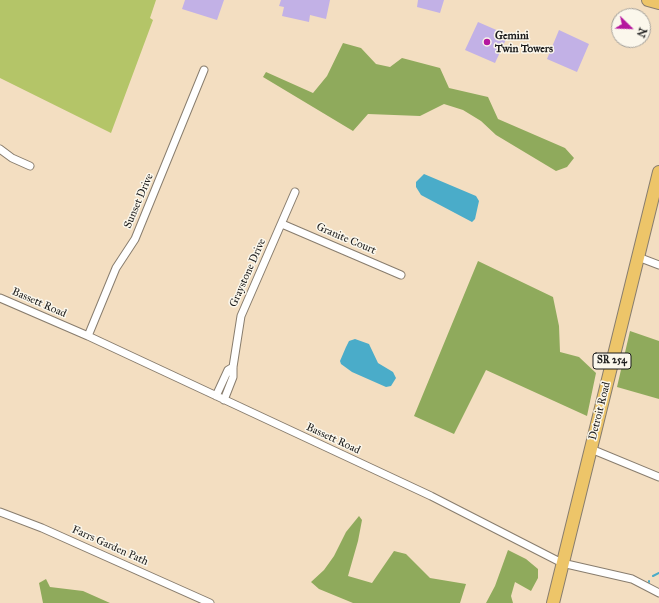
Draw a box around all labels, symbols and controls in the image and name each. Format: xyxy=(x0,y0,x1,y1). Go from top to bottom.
north arrow xyxy=(611,8,651,48)
text: N xyxy=(634,26,649,39)
place label: Gemini Twin Towers xyxy=(495,29,553,55)
marker: Gemini Twin Towers xyxy=(482,37,492,47)
street label: Sunset Drive xyxy=(122,172,156,230)
street label: Granite Court xyxy=(314,221,378,257)
street label: Graystone Drive xyxy=(227,237,269,309)
street label: Bassett Road xyxy=(10,285,68,321)
road number: SR 254 xyxy=(593,353,631,369)
street label: Detroit Road xyxy=(586,381,614,441)
street label: Bassett Road xyxy=(304,421,362,457)
street label: Farrs Garden Path xyxy=(70,523,150,569)

